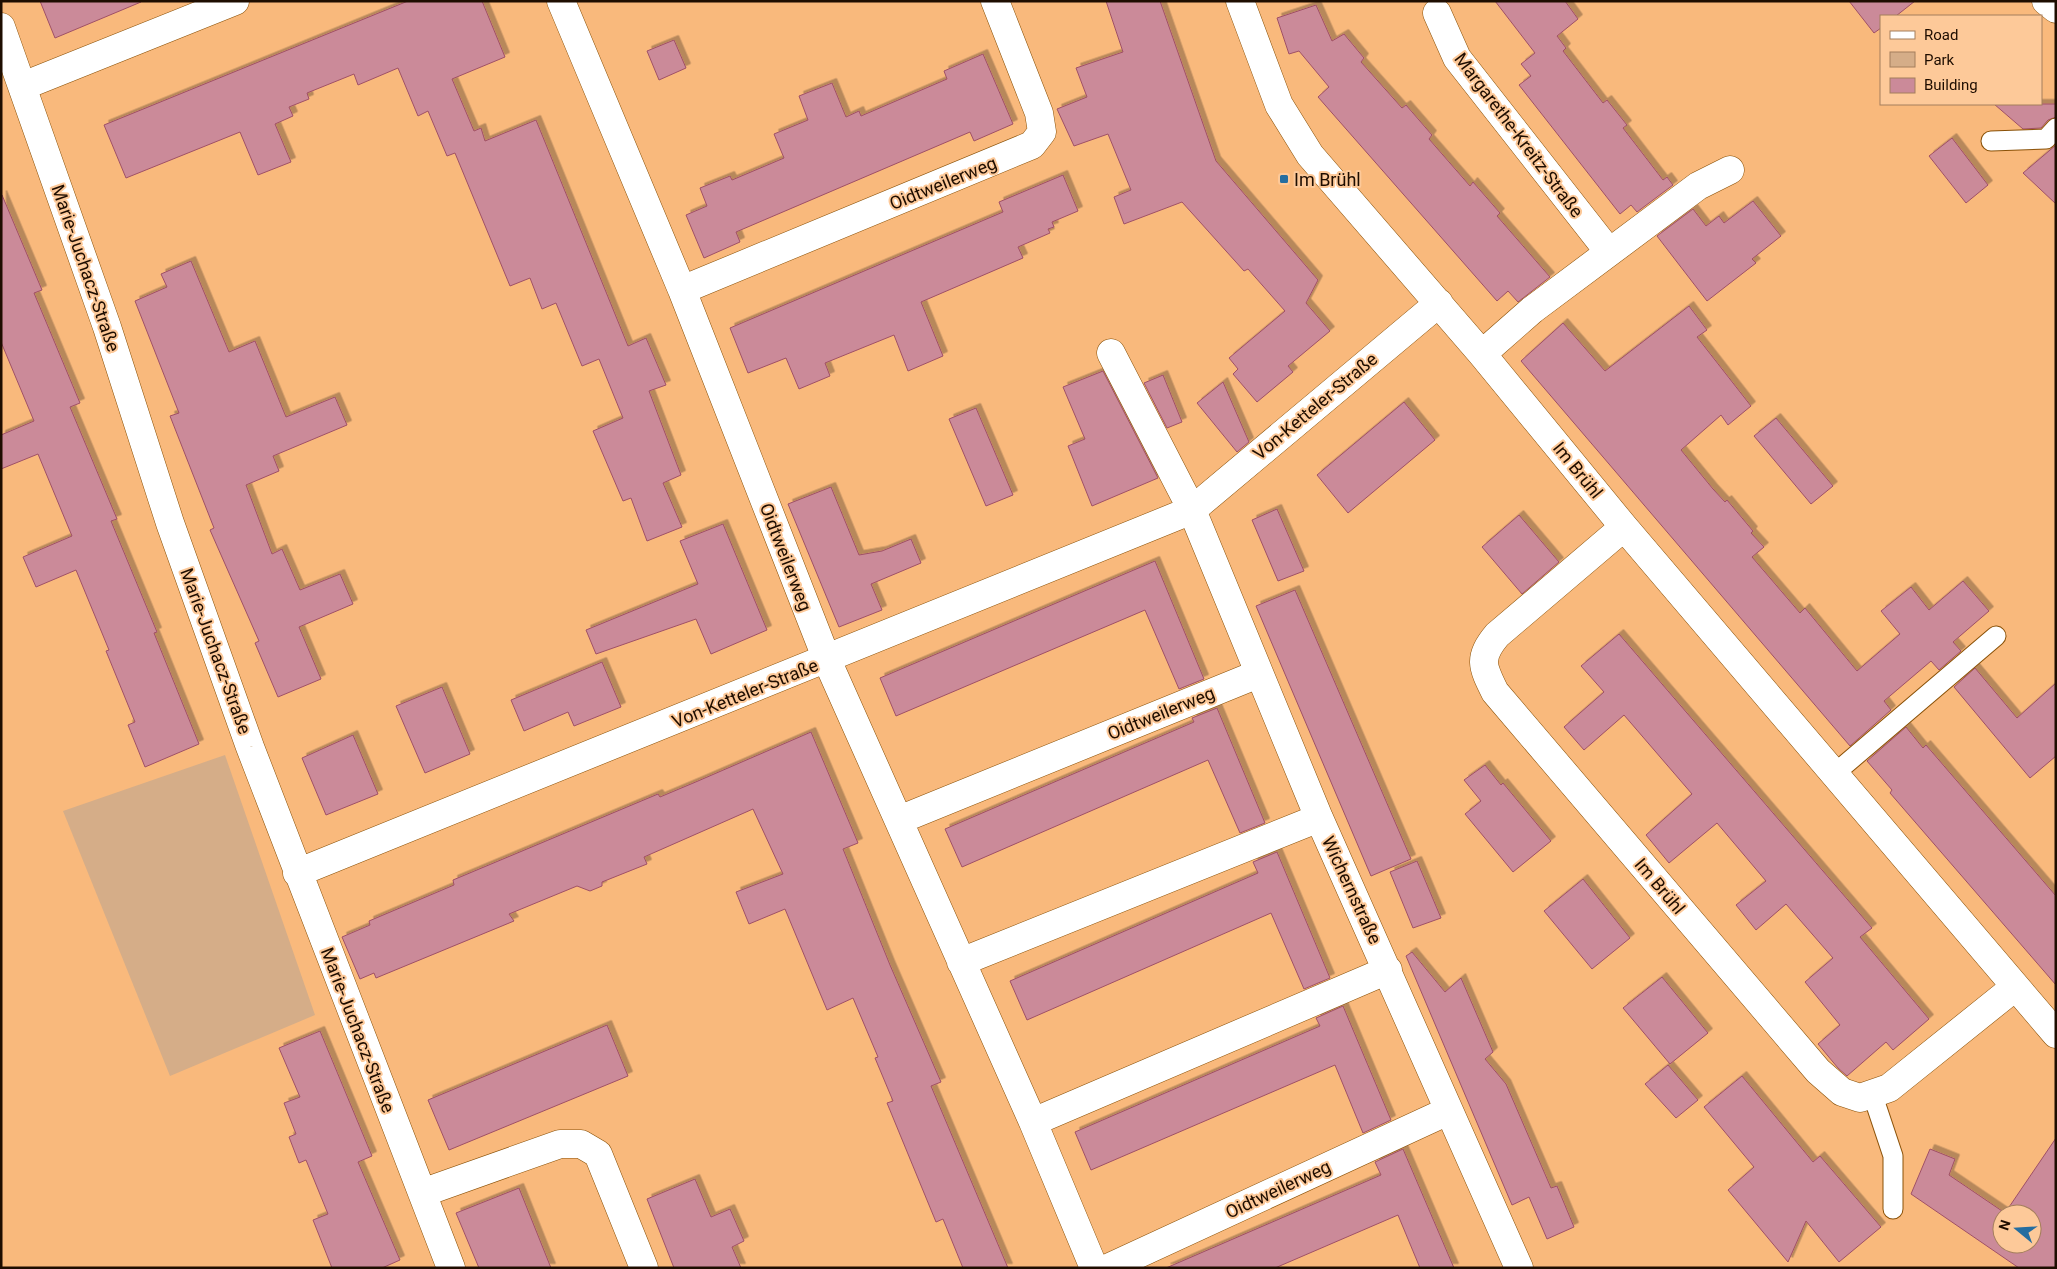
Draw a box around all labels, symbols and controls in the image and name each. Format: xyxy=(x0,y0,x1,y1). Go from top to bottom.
legend xyxy=(1880,15,2042,105)
text: Road xyxy=(1924,26,1958,44)
street label: Margarethe-Kreitz-Straße xyxy=(1450,49,1588,221)
text: Park xyxy=(1924,51,1955,69)
text: Building xyxy=(1924,76,1978,94)
street label: Oidtweilerweg xyxy=(886,152,1000,214)
place label: Im Brühl xyxy=(1294,169,1361,190)
marker: Im Brühl xyxy=(1278,173,1290,185)
street label: Marie-Juchacz-Straße xyxy=(48,182,124,354)
street label: Von-Ketteler-Straße xyxy=(1249,348,1381,464)
street label: Im Brühl xyxy=(1549,437,1607,503)
street label: Oidtweilerweg xyxy=(756,500,816,614)
street label: Marie-Juchacz-Straße xyxy=(176,565,256,737)
street label: Von-Ketteler-Straße xyxy=(669,654,821,732)
street label: Oidtweilerweg xyxy=(1104,682,1218,744)
street label: Wichernstraße xyxy=(1318,833,1386,947)
street label: Im Brühl xyxy=(1631,854,1689,918)
street label: Marie-Juchacz-Straße xyxy=(317,944,399,1116)
street label: Oidtweilerweg xyxy=(1222,1155,1334,1223)
north arrow xyxy=(1992,1204,2042,1254)
text: N xyxy=(1995,1218,2014,1232)

